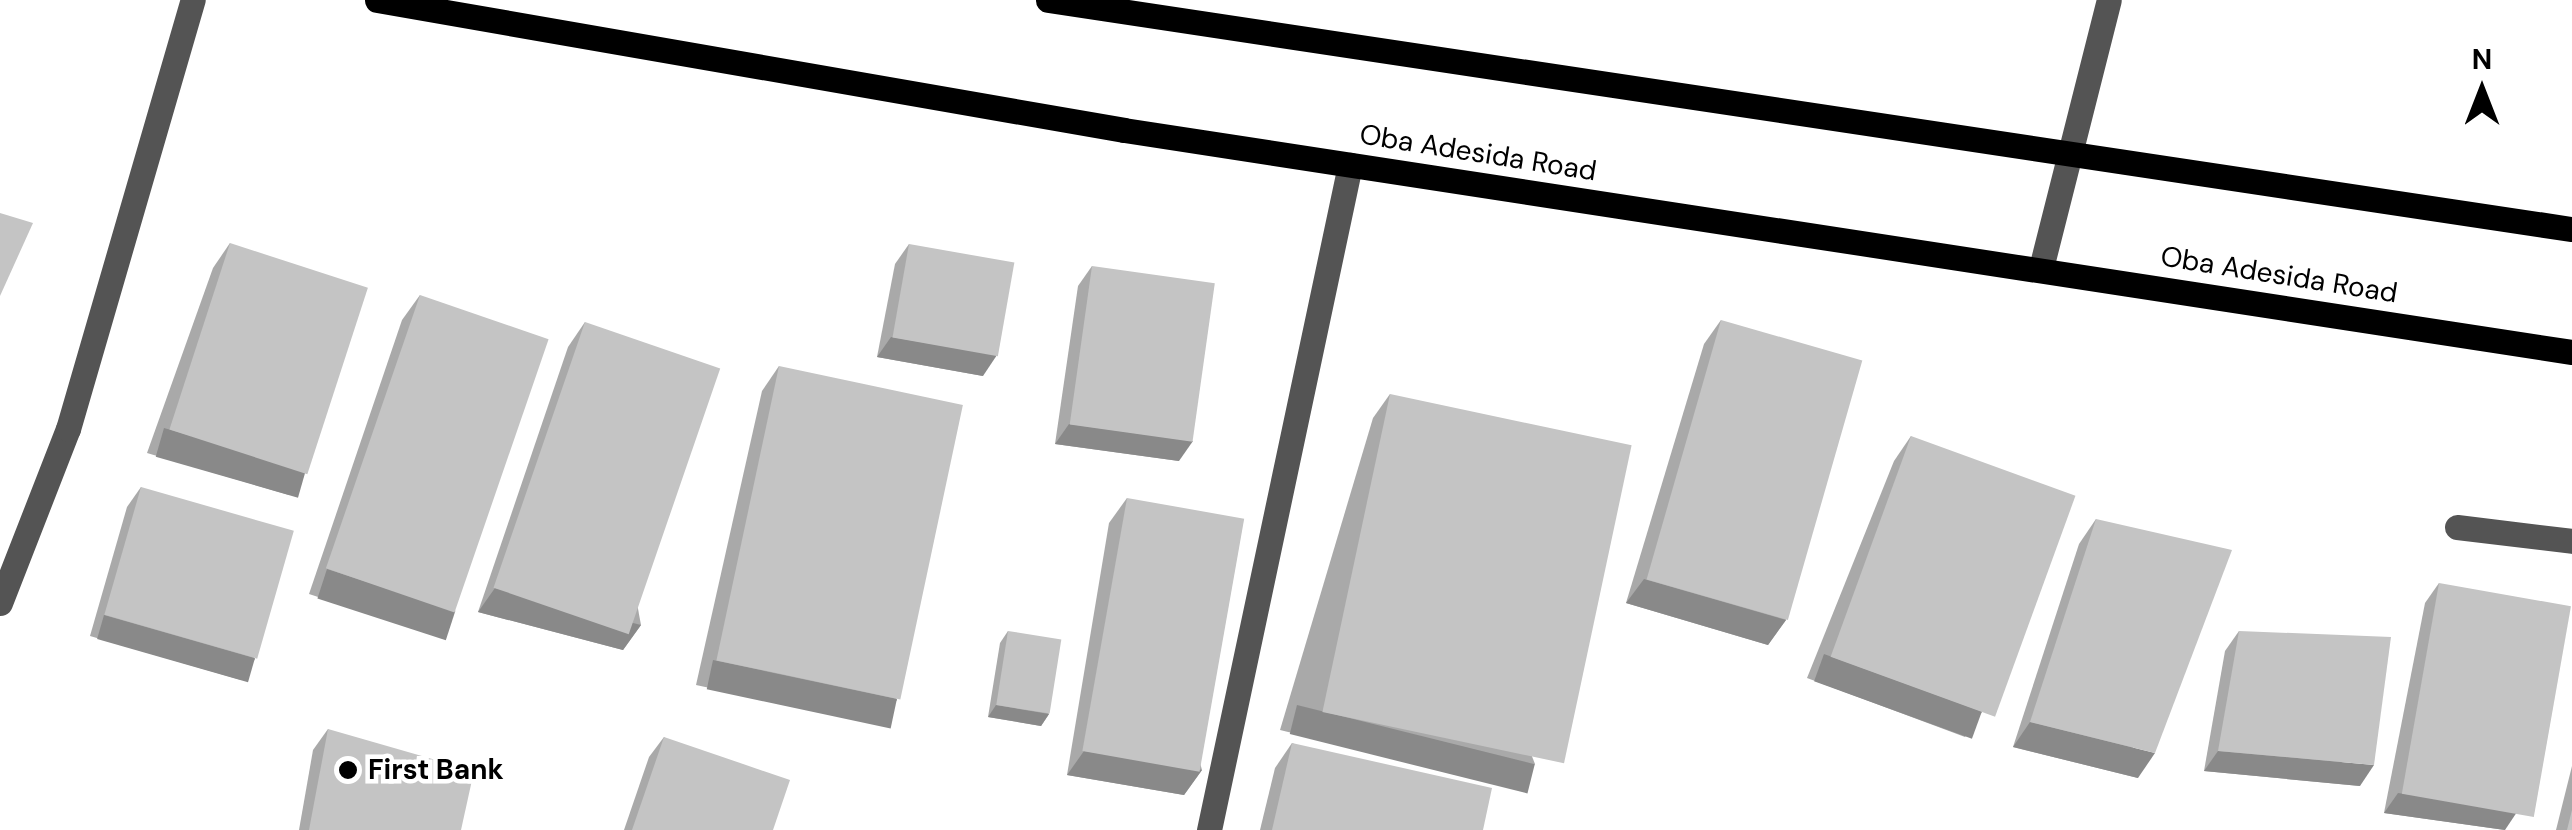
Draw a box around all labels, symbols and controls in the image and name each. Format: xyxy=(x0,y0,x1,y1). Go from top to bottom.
north arrow xyxy=(2432,40,2532,140)
text: N xyxy=(2472,41,2492,78)
street label: Oba Adesida Road xyxy=(1357,118,1599,188)
street label: Oba Adesida Road xyxy=(2158,240,2400,310)
place label: First Bank xyxy=(368,753,504,787)
marker: First Bank xyxy=(337,759,359,781)

